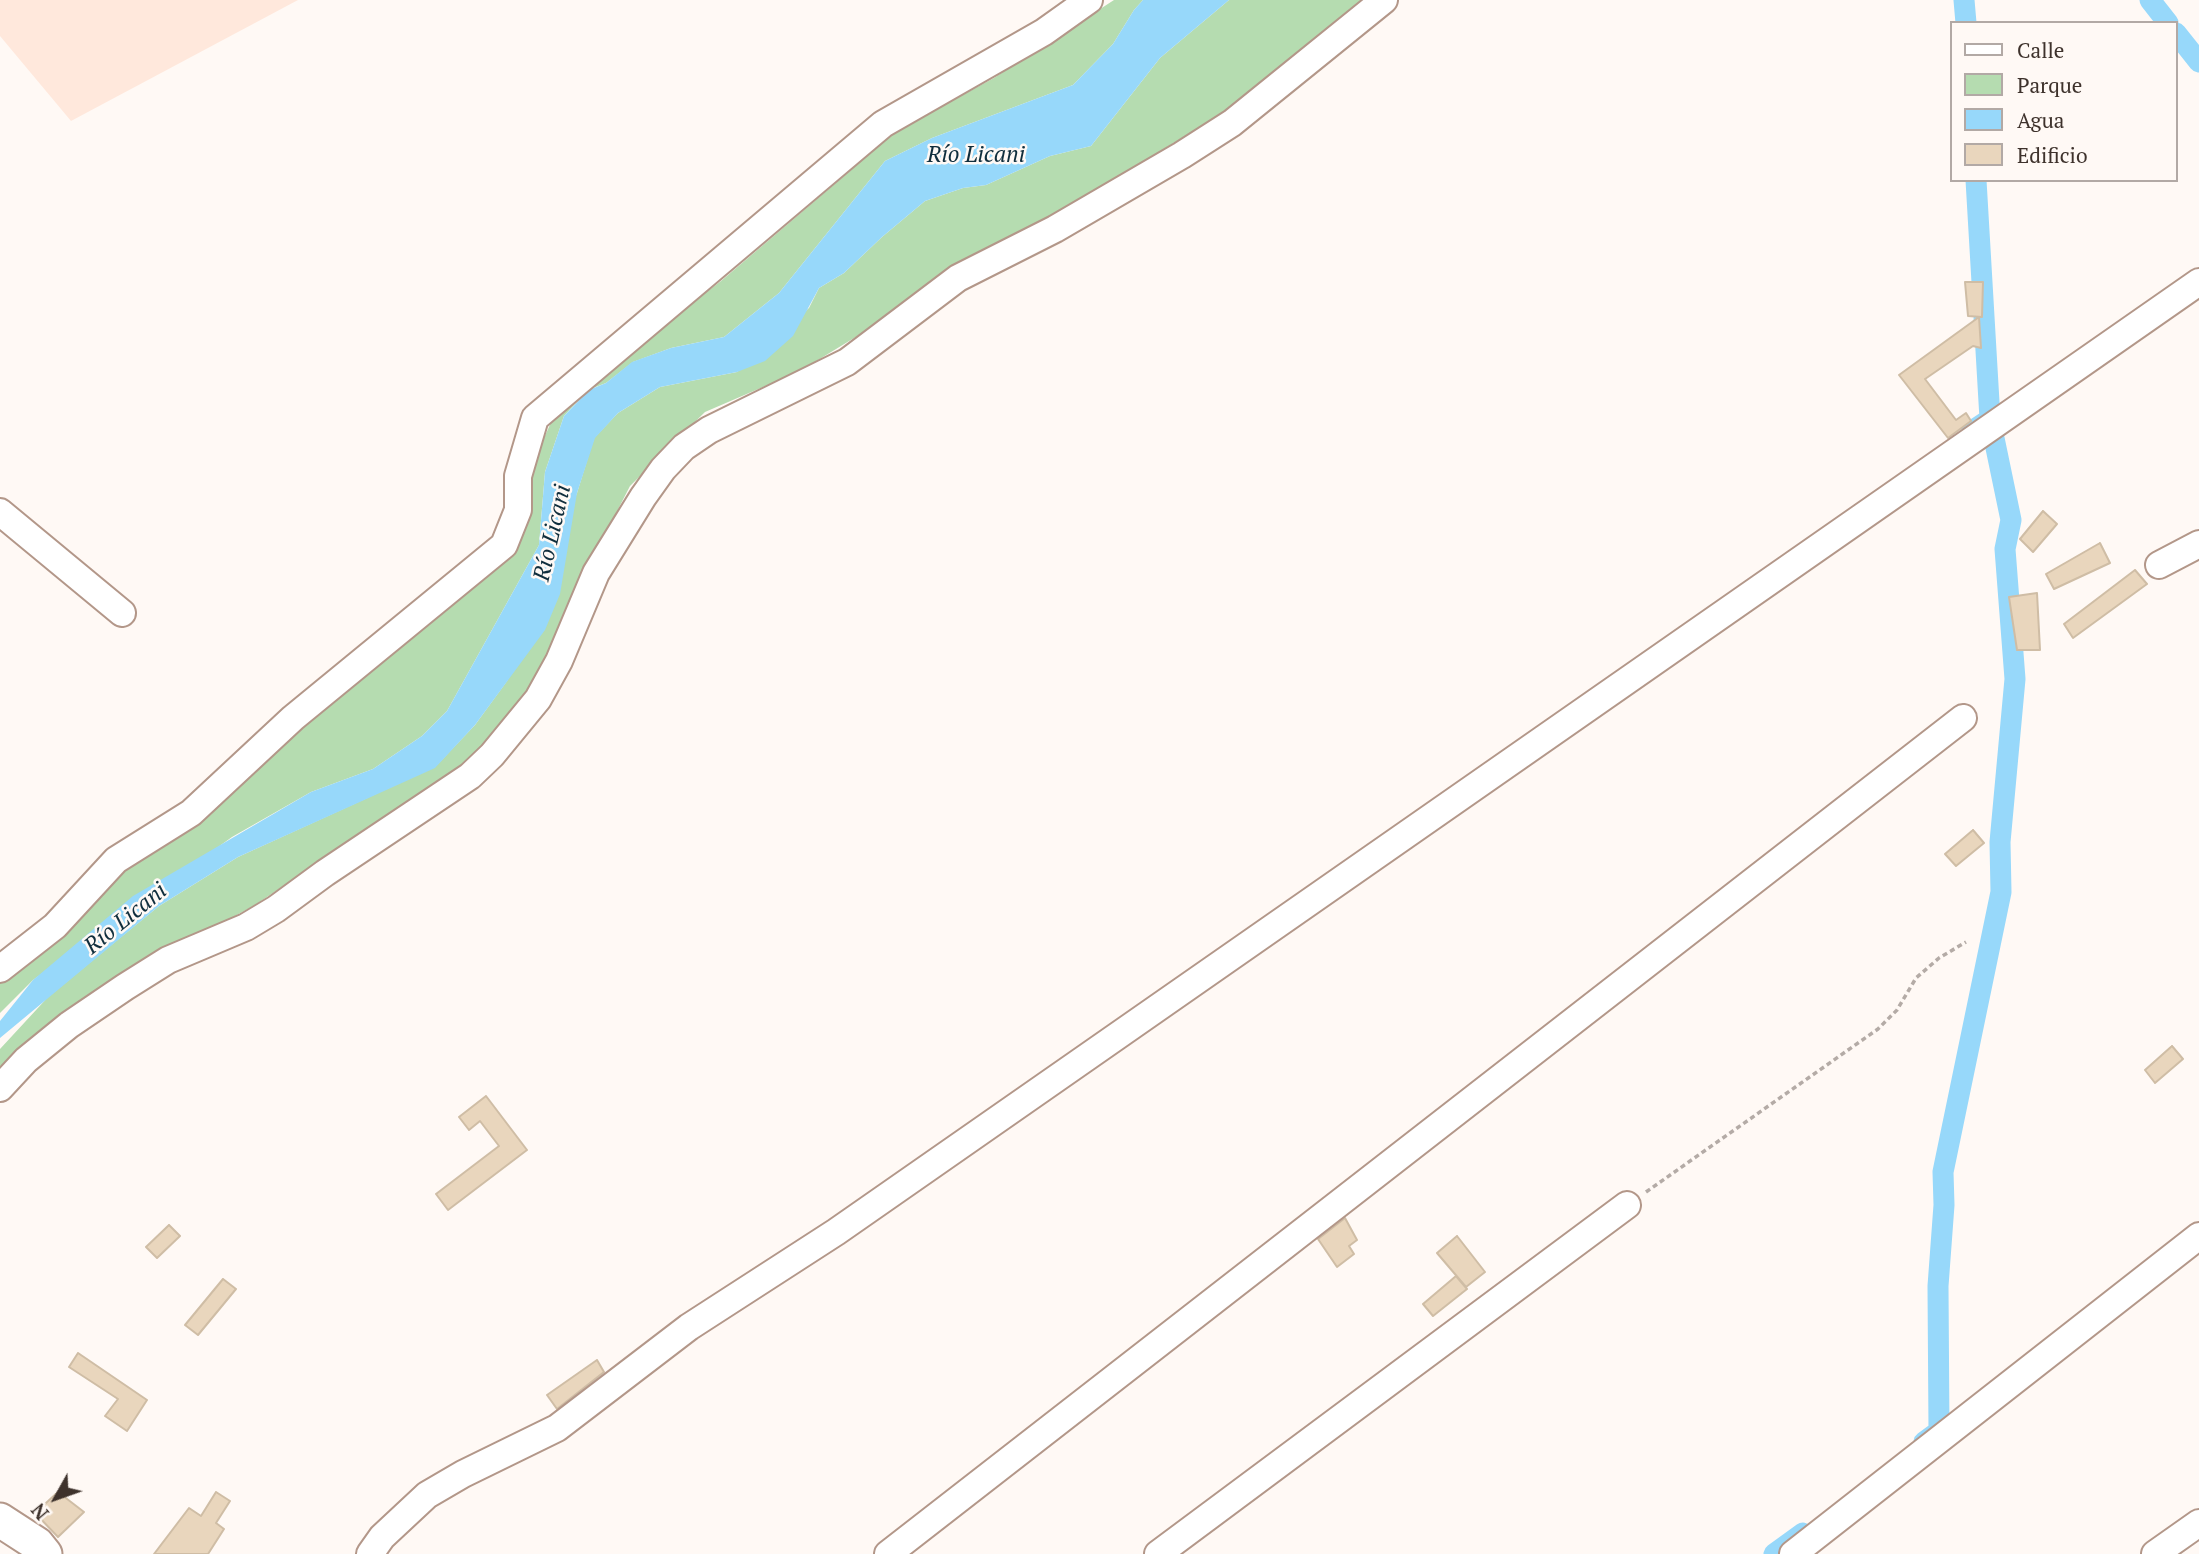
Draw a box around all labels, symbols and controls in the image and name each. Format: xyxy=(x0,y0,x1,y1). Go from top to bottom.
legend xyxy=(1951,21,2178,182)
text: Calle xyxy=(2017,36,2064,64)
text: Parque xyxy=(2017,71,2082,99)
text: Agua xyxy=(2017,106,2064,134)
water label: Río Licani xyxy=(927,141,1025,169)
text: Edificio xyxy=(2017,141,2088,169)
water label: Río Licani xyxy=(529,482,577,584)
water label: Río Licani xyxy=(79,877,173,961)
north arrow xyxy=(21,1463,91,1533)
text: N xyxy=(25,1498,54,1525)

